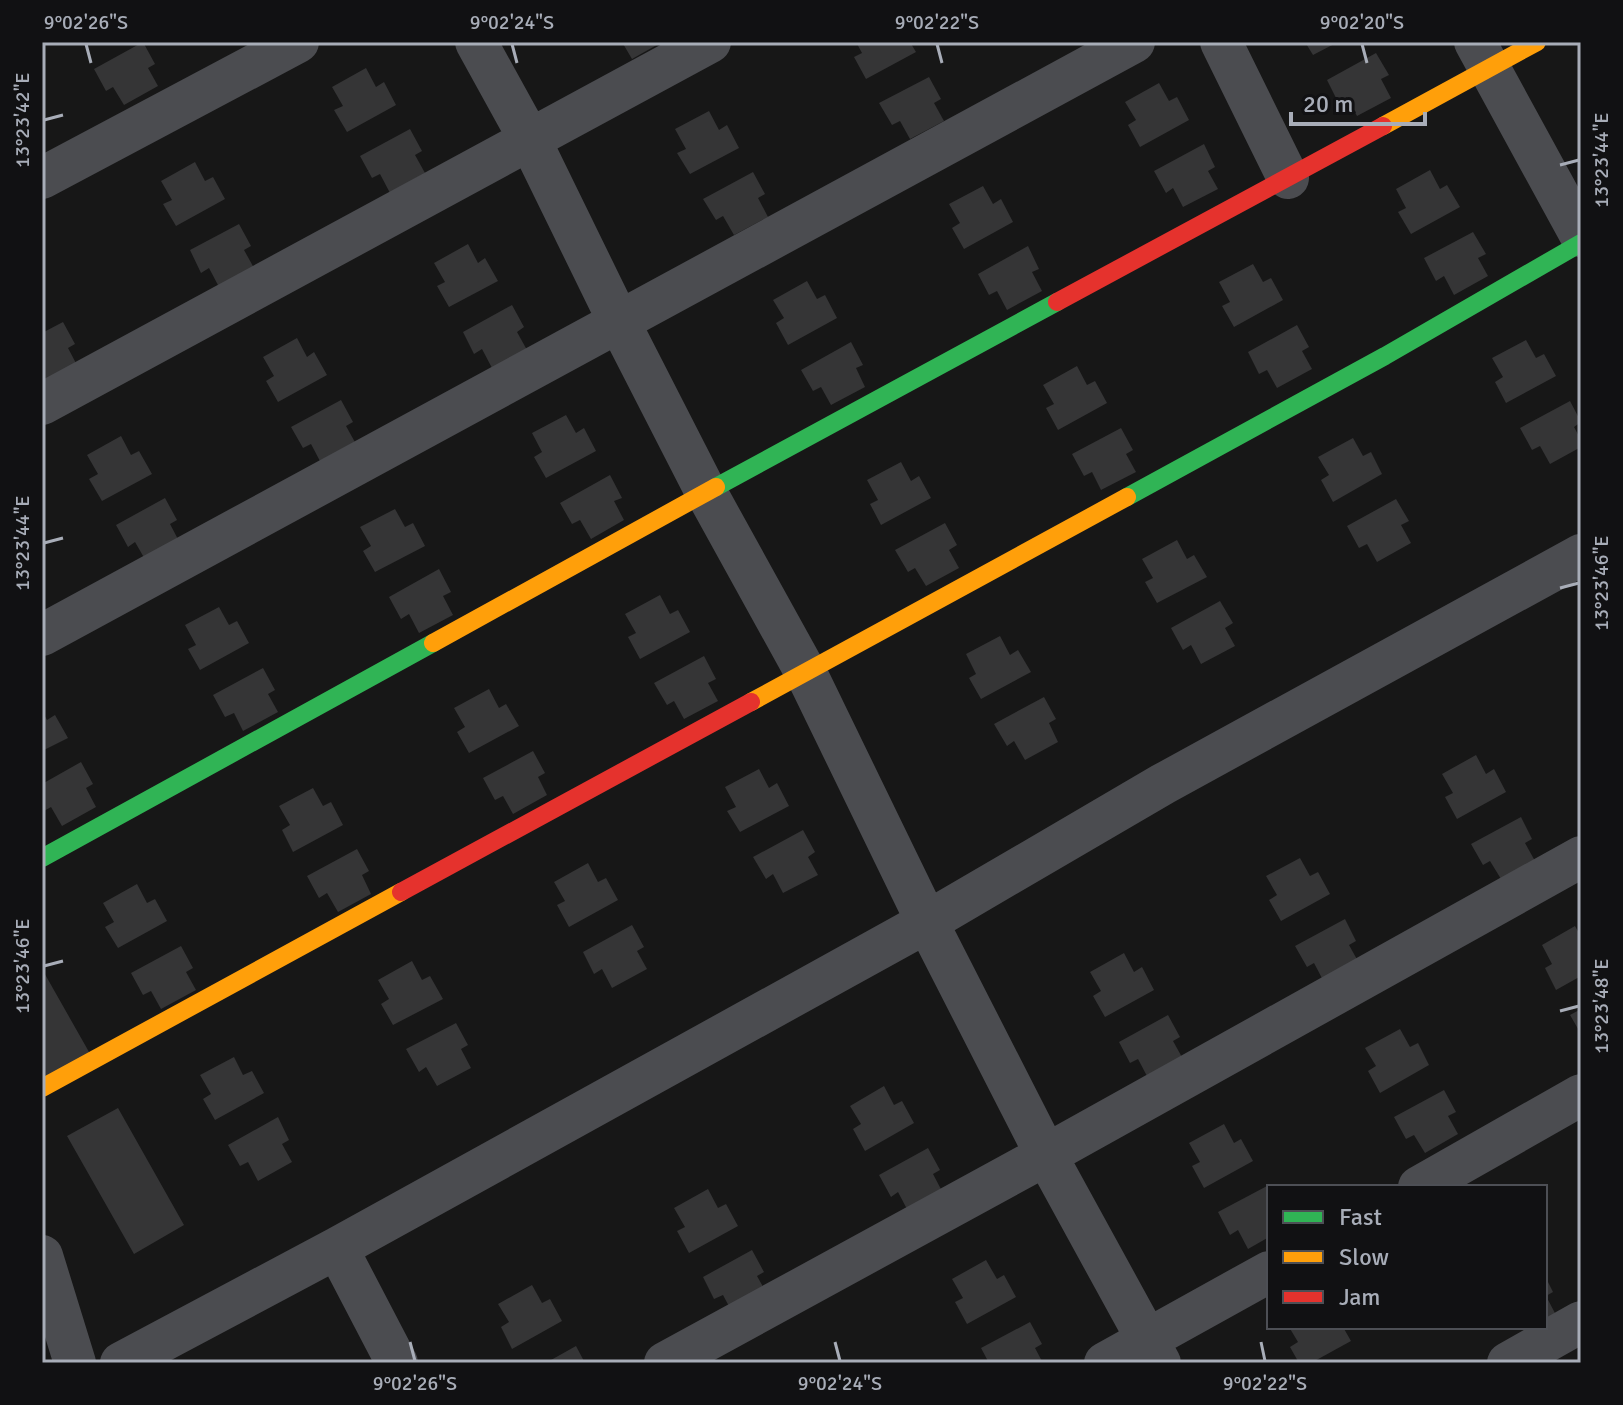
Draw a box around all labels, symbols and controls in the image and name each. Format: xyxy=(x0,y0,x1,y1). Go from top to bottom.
text: 9°02'26"S xyxy=(44,10,128,35)
text: 9°02'24"S xyxy=(470,10,554,35)
text: 9°02'22"S xyxy=(895,10,979,35)
text: 9°02'20"S xyxy=(1320,10,1404,35)
text: 13°23'42"E xyxy=(10,72,35,168)
scale bar xyxy=(1291,76,1425,126)
text: 20 m xyxy=(1303,89,1353,119)
text: 13°23'44"E xyxy=(1589,112,1614,208)
text: 13°23'44"E xyxy=(10,495,35,591)
text: 13°23'46"E xyxy=(1589,535,1614,631)
text: 13°23'46"E xyxy=(10,918,35,1014)
text: 13°23'48"E xyxy=(1589,958,1614,1054)
legend xyxy=(1267,1185,1547,1329)
text: Fast xyxy=(1339,1202,1382,1232)
text: Slow xyxy=(1339,1242,1389,1272)
text: Jam xyxy=(1339,1282,1380,1312)
text: 9°02'26"S xyxy=(373,1371,457,1396)
text: 9°02'24"S xyxy=(798,1371,882,1396)
text: 9°02'22"S xyxy=(1223,1371,1307,1396)

